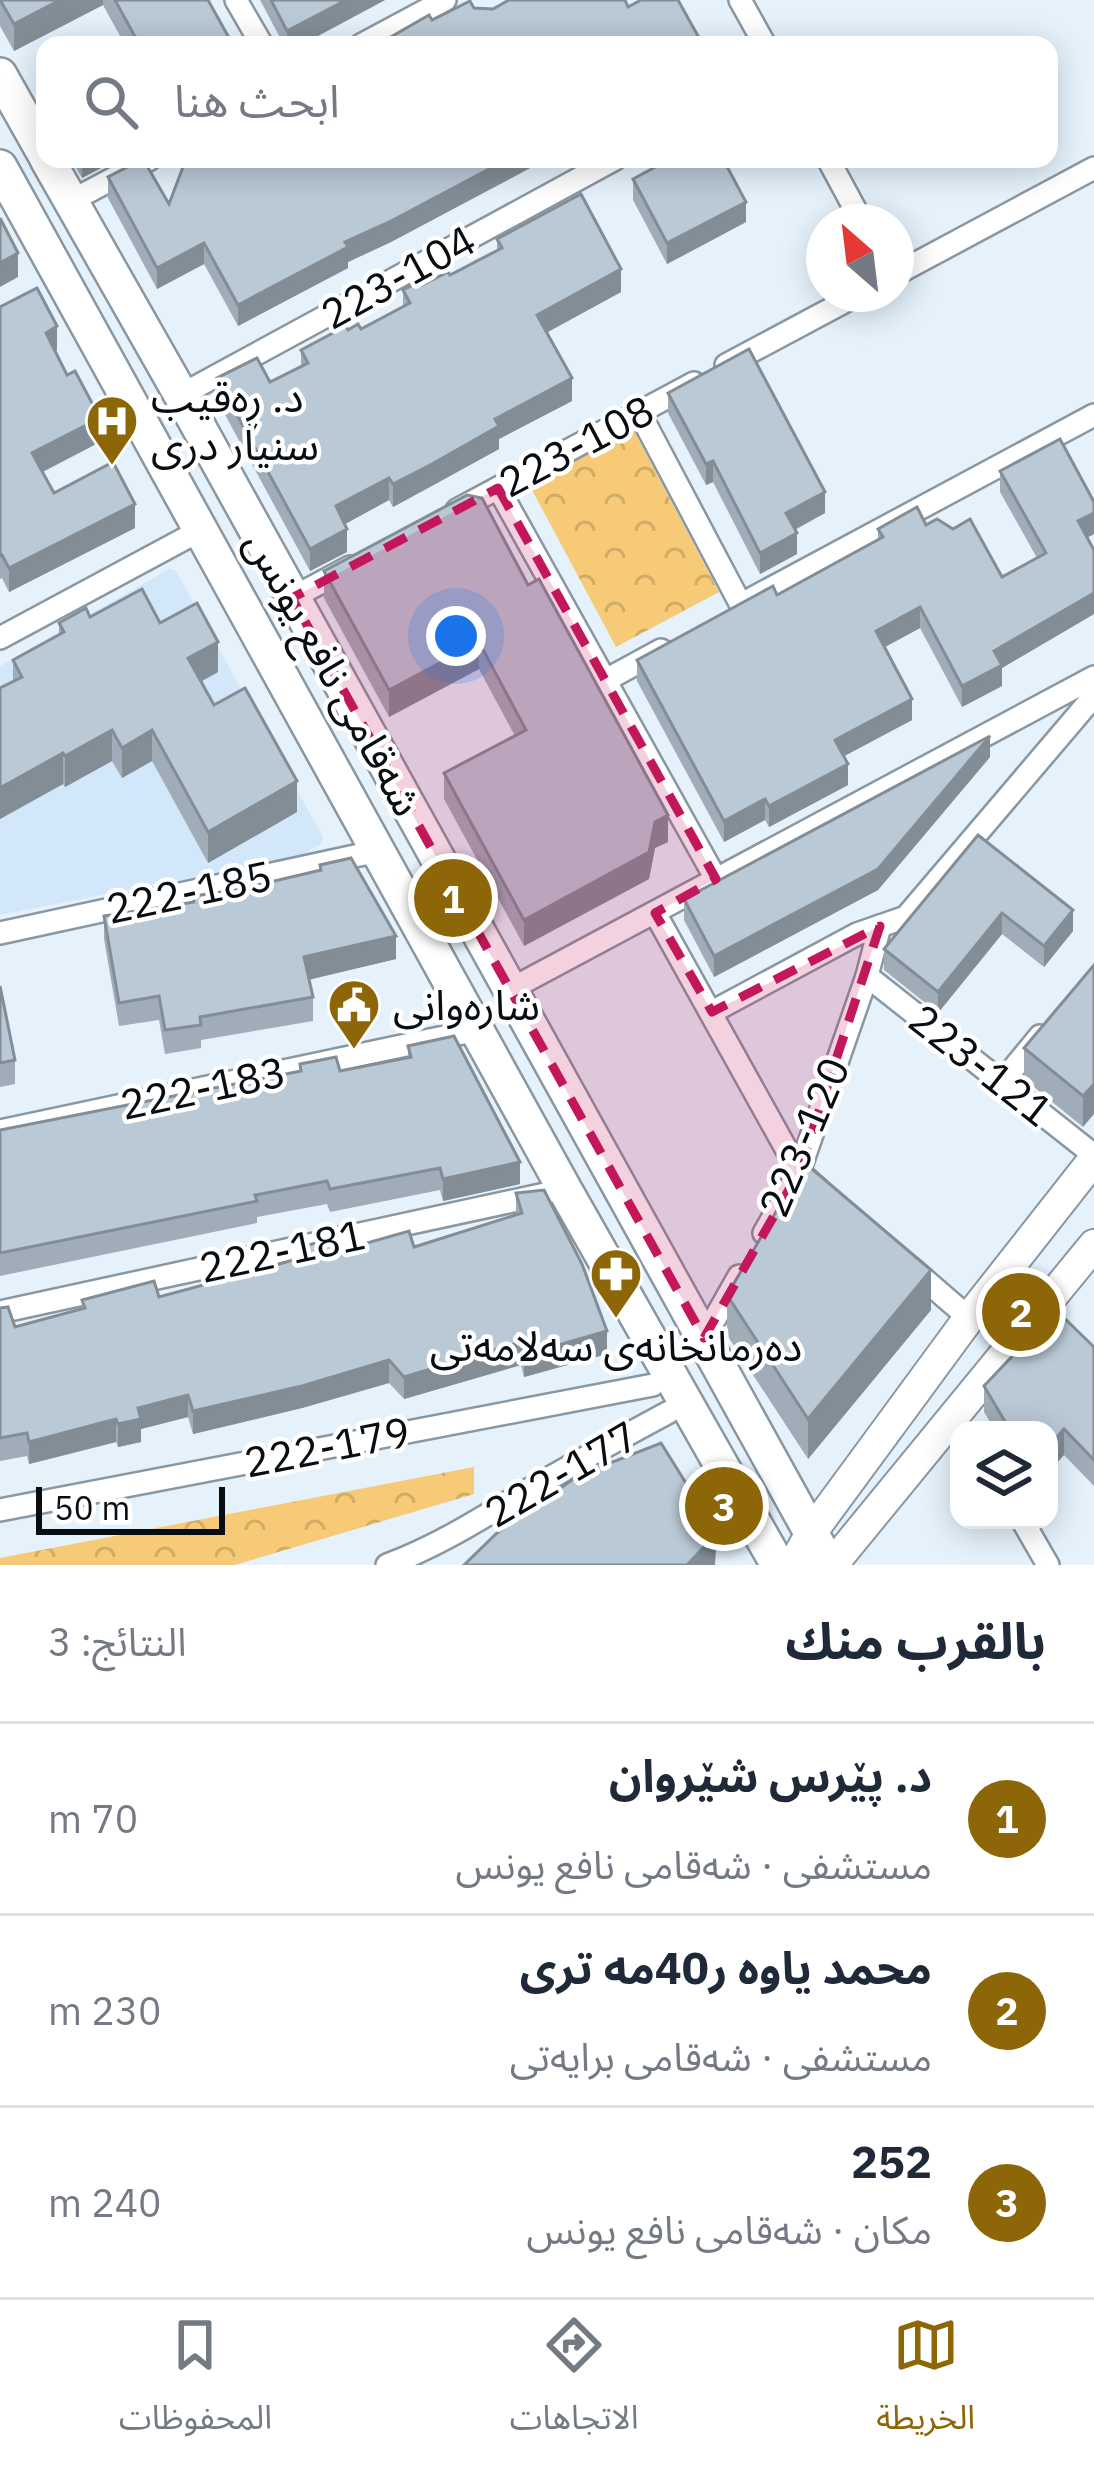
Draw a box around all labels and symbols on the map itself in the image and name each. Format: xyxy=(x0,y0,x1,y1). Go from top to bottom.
north arrow xyxy=(806,204,914,312)
street label: 223-104 xyxy=(311,212,485,341)
place label: د. ڕەقیب سنیار دری xyxy=(151,369,319,472)
street label: 223-108 xyxy=(489,382,663,509)
hospital icon: د. ڕەقیب سنیار دری xyxy=(84,393,140,467)
street label: شەقامی نافع یونس xyxy=(229,520,436,828)
your location xyxy=(426,606,486,666)
street label: 222-185 xyxy=(101,847,277,936)
pin: 1 xyxy=(414,853,492,943)
public building icon: شارەوانی xyxy=(326,977,382,1051)
place label: شارەوانی xyxy=(393,977,540,1032)
street label: 223-121 xyxy=(898,991,1064,1138)
street label: 222-183 xyxy=(115,1043,291,1132)
street label: 223-120 xyxy=(745,1049,862,1225)
street label: 222-181 xyxy=(194,1206,370,1295)
pharmacy icon: دەرمانخانەی سەلامەتی xyxy=(588,1246,644,1320)
pin: 2 xyxy=(982,1267,1060,1357)
place label: دەرمانخانەی سەلامەتی xyxy=(430,1318,802,1373)
street label: 222-179 xyxy=(239,1403,415,1490)
street label: 222-177 xyxy=(474,1408,647,1539)
pin: 3 xyxy=(685,1461,763,1551)
scale bar xyxy=(36,1481,225,1534)

